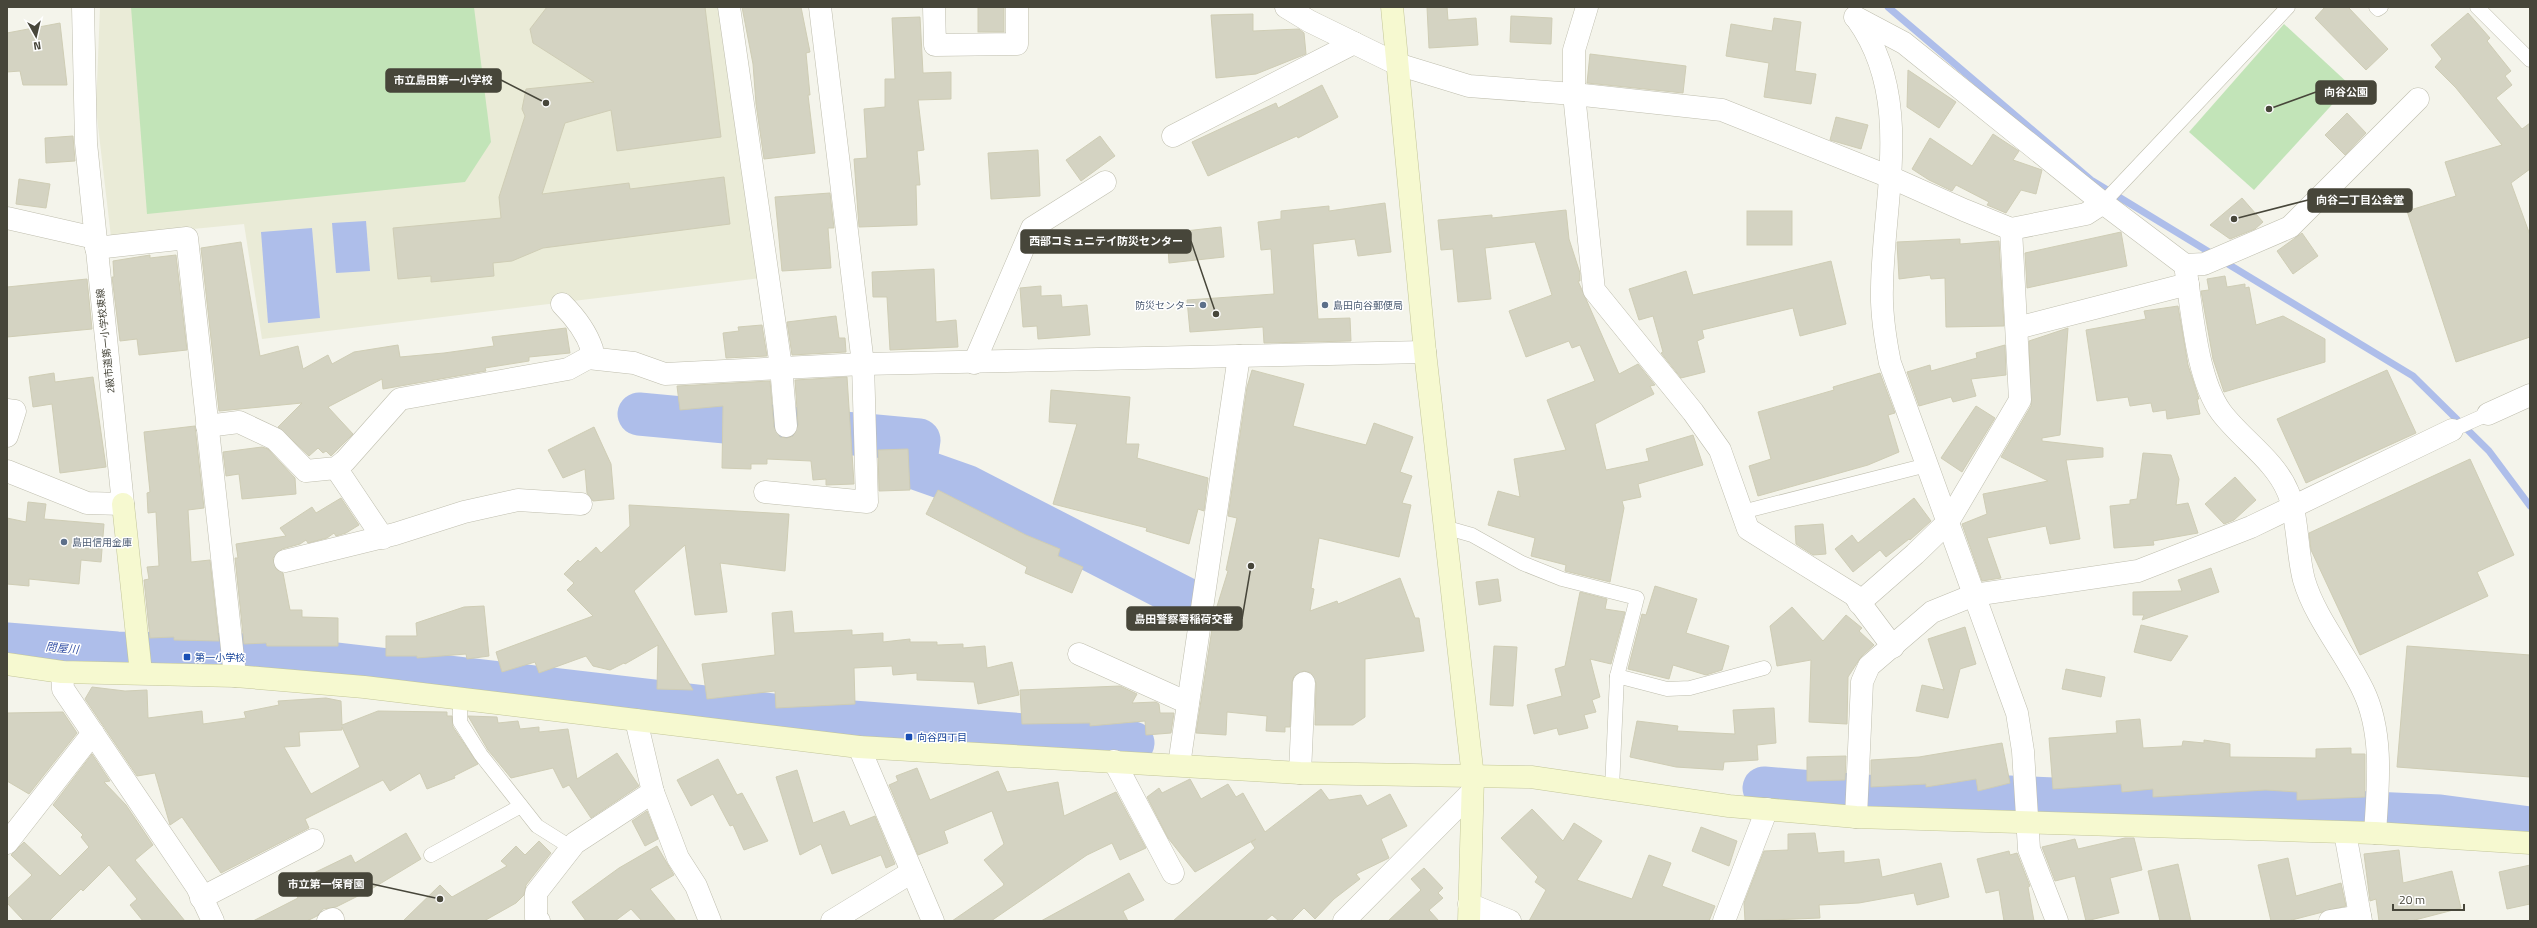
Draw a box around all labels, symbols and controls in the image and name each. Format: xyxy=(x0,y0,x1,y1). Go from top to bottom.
north arrow xyxy=(16,16,56,56)
text: N xyxy=(33,37,42,54)
callout: 市立島田第一小学校 xyxy=(386,69,501,92)
text: 市立島田第一小学校 xyxy=(394,72,493,88)
callout: 向谷公園 xyxy=(2316,81,2376,104)
text: 向谷公園 xyxy=(2324,84,2368,100)
callout: 向谷二丁目公会堂 xyxy=(2308,189,2412,212)
text: 向谷二丁目公会堂 xyxy=(2316,192,2404,208)
callout: 西部コミュニテイ防災センター xyxy=(1021,230,1191,253)
text: 西部コミュニテイ防災センター xyxy=(1029,233,1183,249)
street label: 2級市道第一小学校東線 xyxy=(93,288,118,394)
place label: 防災センター xyxy=(1135,298,1195,313)
place label: 島田向谷郵便局 xyxy=(1333,298,1403,313)
marker: 防災センター xyxy=(1198,300,1208,310)
marker: 島田向谷郵便局 xyxy=(1320,300,1330,310)
place label: 島田信用金庫 xyxy=(72,535,132,550)
marker: 島田信用金庫 xyxy=(59,537,69,547)
callout: 島田警察署稲荷交番 xyxy=(1127,607,1242,630)
text: 島田警察署稲荷交番 xyxy=(1135,611,1234,627)
water label: 問屋川 xyxy=(45,639,80,657)
place label: 第一小学校 xyxy=(195,650,245,665)
marker: 第一小学校 xyxy=(182,652,192,662)
place label: 向谷四丁目 xyxy=(917,730,967,745)
marker: 向谷四丁目 xyxy=(904,732,914,742)
callout: 市立第一保育園 xyxy=(279,873,372,896)
text: 市立第一保育園 xyxy=(288,876,365,892)
scale bar xyxy=(2393,886,2464,912)
text: 20 m xyxy=(2399,890,2425,909)

